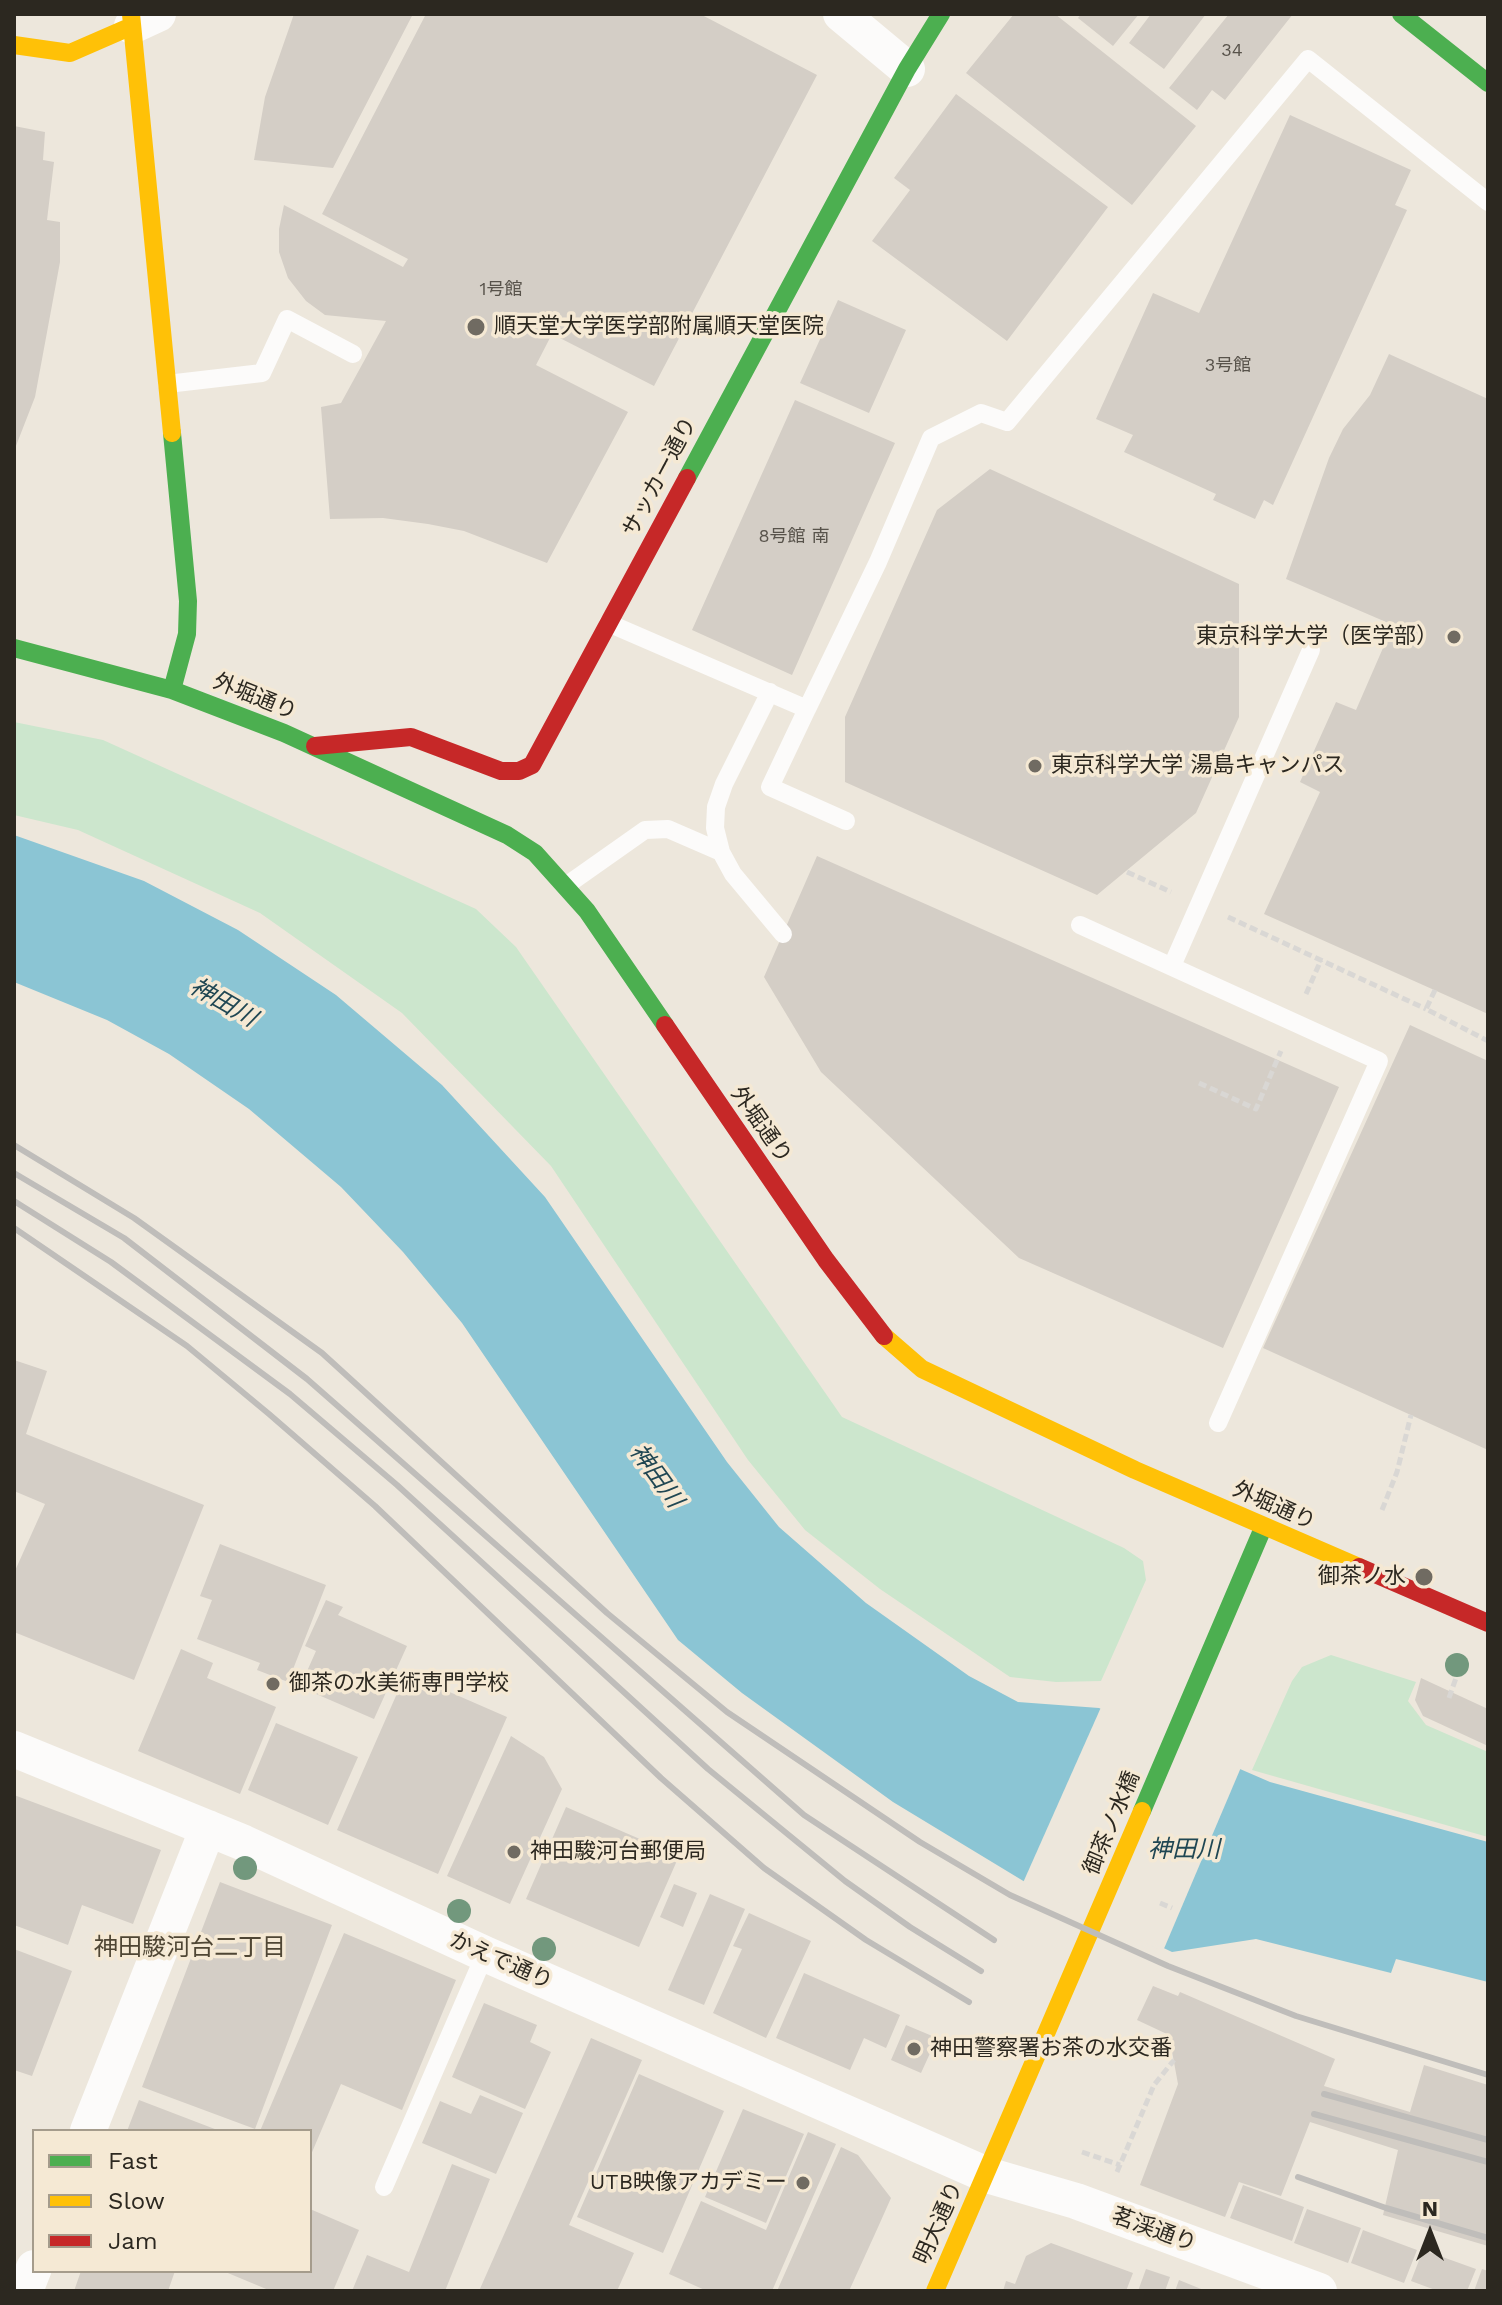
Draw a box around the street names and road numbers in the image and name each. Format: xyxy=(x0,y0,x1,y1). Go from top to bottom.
street label: サッカー通り xyxy=(617,413,703,541)
street label: 外堀通り xyxy=(209,668,301,726)
street label: 外堀通り xyxy=(725,1081,797,1169)
street label: 外堀通り xyxy=(1228,1476,1320,1536)
street label: 御茶ノ水橋 xyxy=(1078,1767,1146,1879)
street label: かえで通り xyxy=(445,1927,557,1995)
street label: 明大通り xyxy=(909,2177,969,2269)
street label: 茗渓通り xyxy=(1108,2203,1200,2257)

